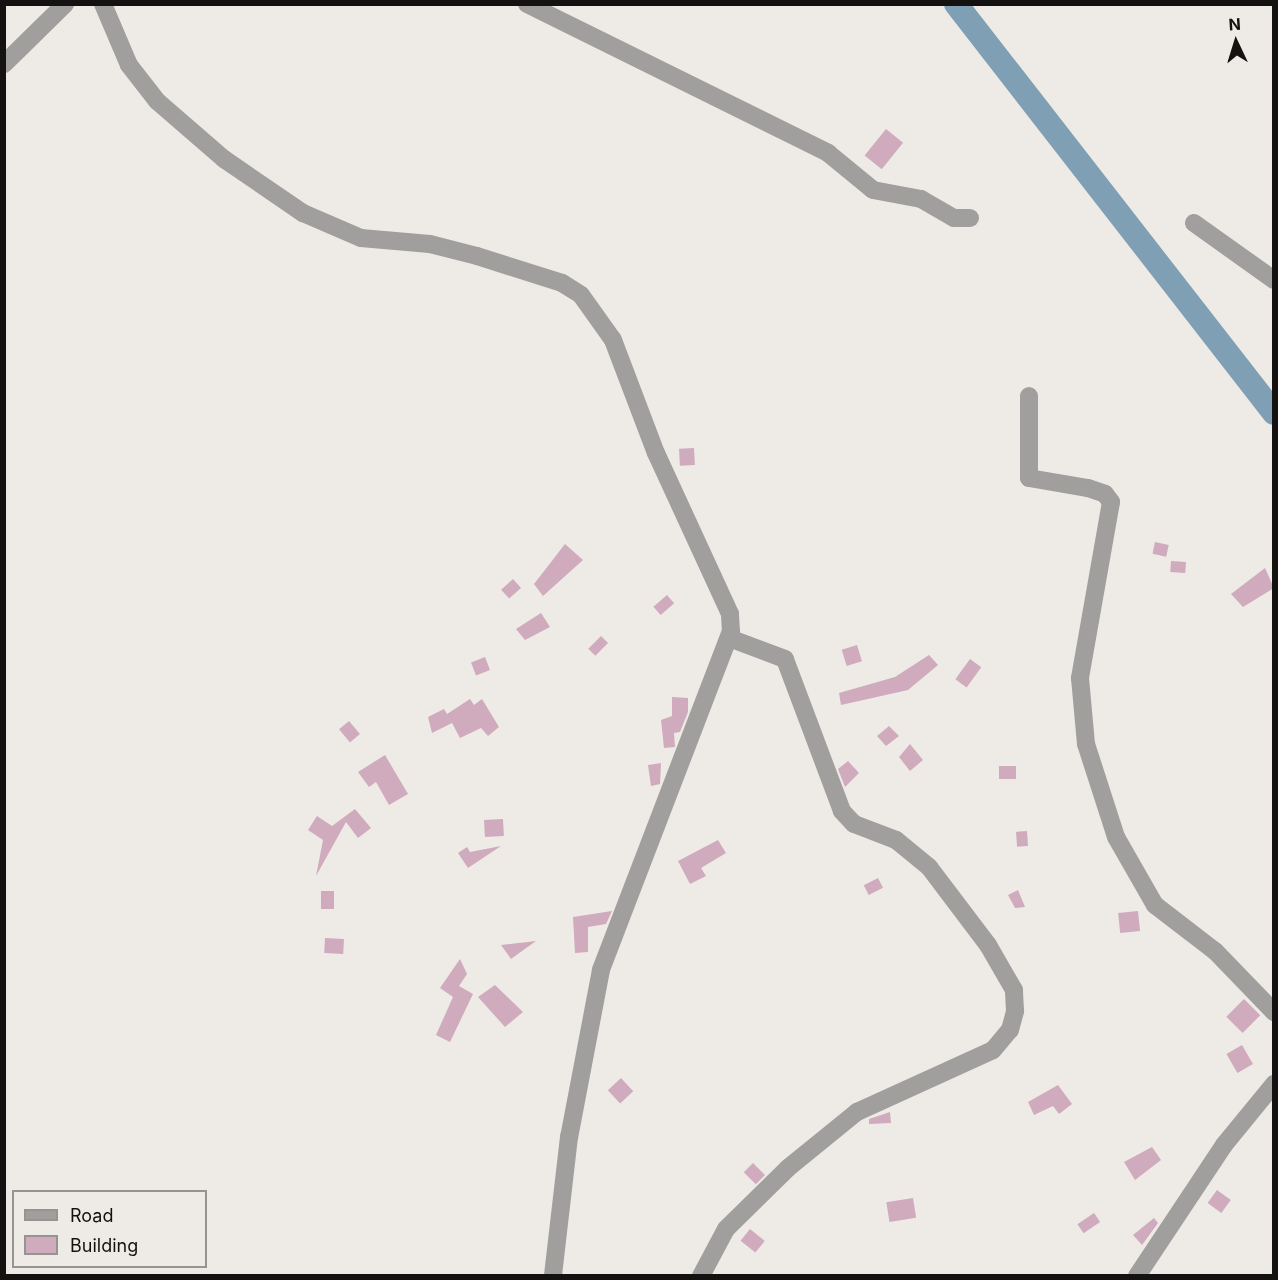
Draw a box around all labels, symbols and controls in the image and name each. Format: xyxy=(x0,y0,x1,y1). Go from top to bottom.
north arrow xyxy=(1206,12,1266,72)
text: N xyxy=(1228,14,1242,34)
legend xyxy=(12,1190,207,1268)
text: Road xyxy=(70,1205,113,1226)
text: Building xyxy=(70,1235,138,1256)

